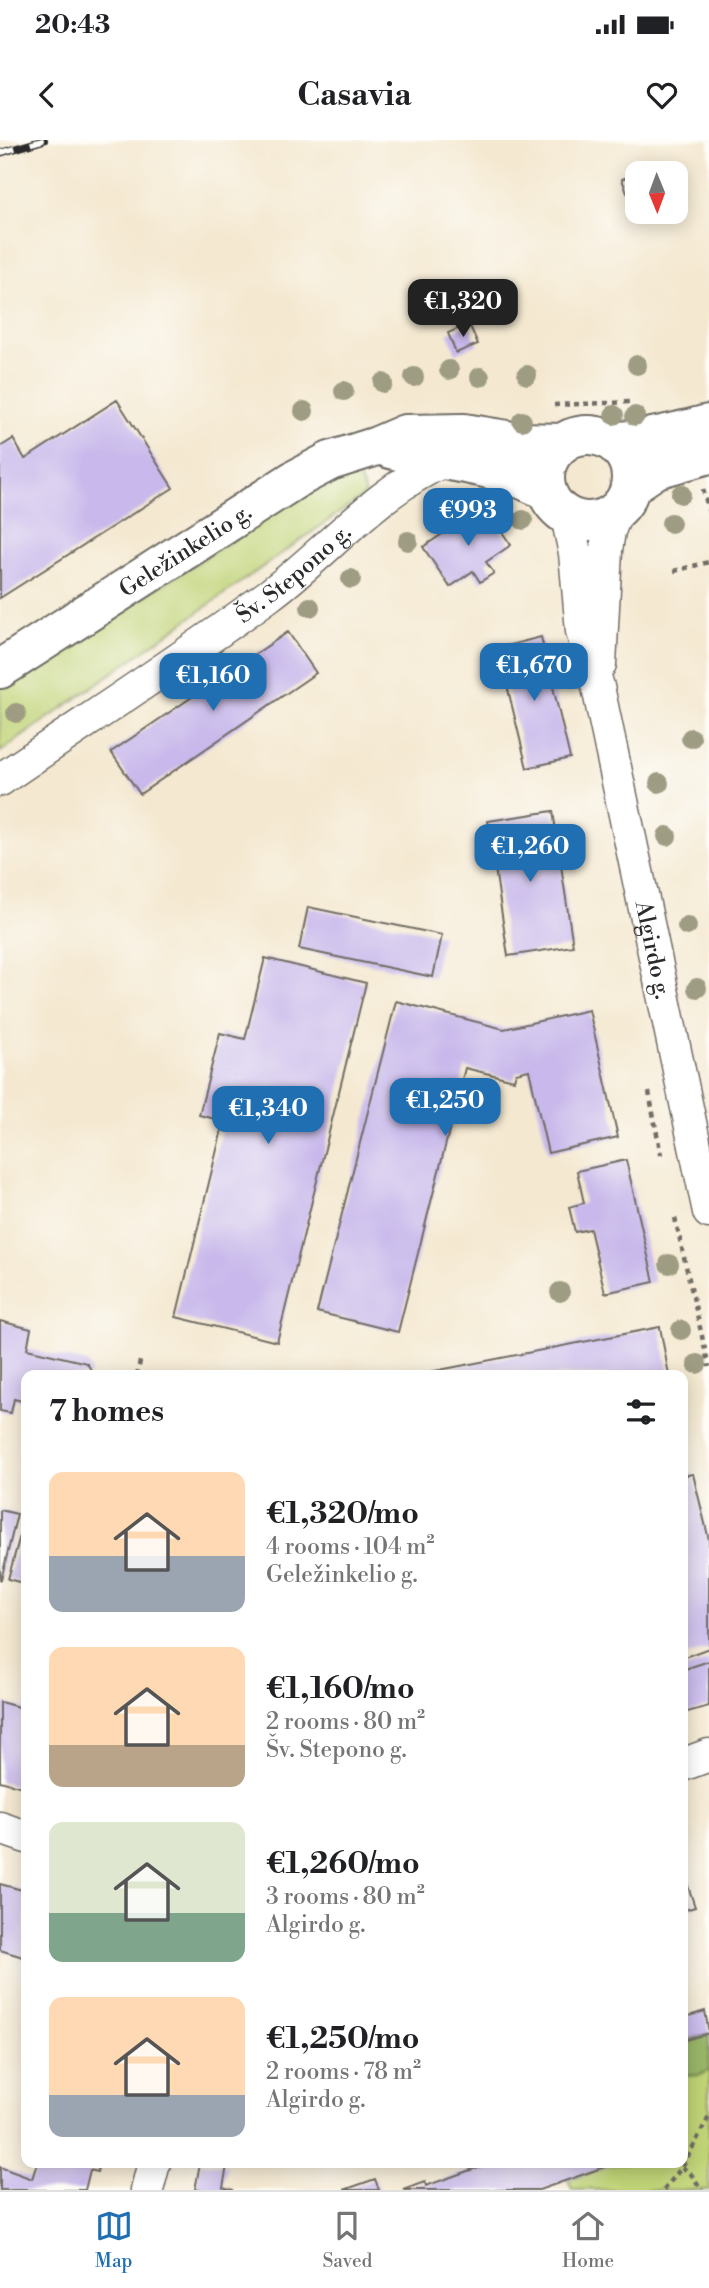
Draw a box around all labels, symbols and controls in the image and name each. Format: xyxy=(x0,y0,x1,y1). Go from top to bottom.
text: 20:43 xyxy=(35,9,110,41)
text: Casavia xyxy=(297,75,412,115)
icon: back xyxy=(28,76,66,114)
icon: heart xyxy=(643,76,681,114)
north arrow xyxy=(625,161,688,224)
map controls xyxy=(625,161,688,224)
pin: €1,320 xyxy=(406,280,520,339)
text: €1,320 xyxy=(424,288,502,316)
pin: €993 xyxy=(427,488,509,548)
text: €993 xyxy=(439,497,497,525)
street label: Geležinkelio g. xyxy=(114,498,257,604)
street label: Šv. Stepono g. xyxy=(229,518,357,630)
pin: €1,670 xyxy=(477,644,591,703)
text: €1,670 xyxy=(496,652,572,680)
pin: €1,160 xyxy=(156,654,270,713)
text: €1,160 xyxy=(175,662,251,690)
pin: €1,260 xyxy=(473,824,587,884)
text: €1,260 xyxy=(491,833,569,861)
street label: Algirdo g. xyxy=(628,897,677,1002)
pin: €1,250 xyxy=(388,1079,502,1138)
pin: €1,340 xyxy=(211,1086,325,1146)
text: €1,250 xyxy=(406,1087,484,1115)
text: €1,340 xyxy=(228,1095,308,1123)
text: 7 homes xyxy=(49,1393,164,1431)
icon: filters xyxy=(622,1393,660,1431)
text: €1,320/mo xyxy=(266,1495,419,1533)
icon: home xyxy=(105,1500,189,1584)
text: 4 rooms · 104 m² xyxy=(266,1533,435,1561)
text: Geležinkelio g. xyxy=(266,1561,418,1589)
text: €1,160/mo xyxy=(266,1670,415,1708)
icon: home xyxy=(105,1675,189,1759)
text: 2 rooms · 80 m² xyxy=(266,1708,425,1736)
text: Šv. Stepono g. xyxy=(266,1736,407,1764)
text: €1,260/mo xyxy=(266,1845,420,1883)
icon: home xyxy=(105,1850,189,1934)
text: 3 rooms · 80 m² xyxy=(266,1883,425,1911)
text: Algirdo g. xyxy=(266,1911,365,1939)
text: €1,250/mo xyxy=(266,2020,419,2058)
icon: home xyxy=(105,2025,189,2109)
text: 2 rooms · 78 m² xyxy=(266,2058,421,2086)
text: Algirdo g. xyxy=(266,2086,365,2114)
tab: Map xyxy=(95,2207,133,2273)
tab: Saved xyxy=(322,2207,372,2273)
tab: Home xyxy=(562,2207,614,2273)

